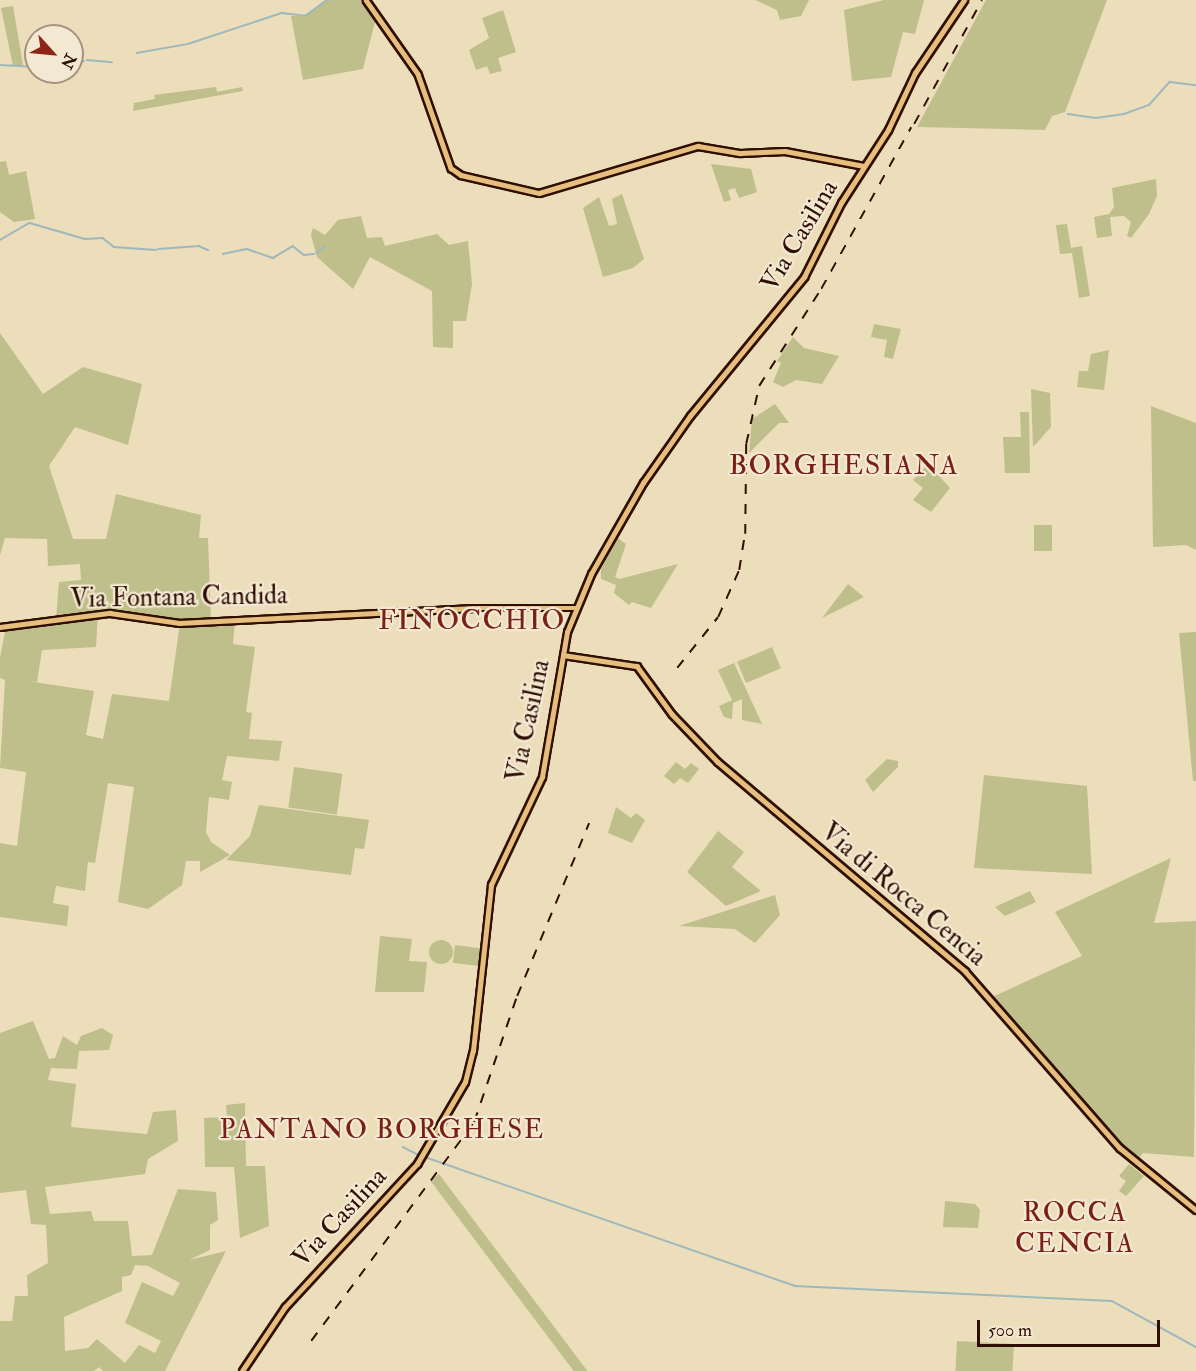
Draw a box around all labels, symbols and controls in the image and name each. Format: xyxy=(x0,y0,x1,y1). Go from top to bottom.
north arrow xyxy=(24,24,84,84)
text: N xyxy=(56,50,80,72)
street label: Via Casilina xyxy=(755,175,845,297)
district label: BORGHESIANA xyxy=(729,449,959,483)
street label: Via Fontana Candida xyxy=(70,581,288,615)
district label: FINOCCHIO xyxy=(378,604,566,638)
street label: Via Casilina xyxy=(501,657,557,785)
street label: Via di Rocca Cencia xyxy=(814,817,992,973)
district label: PANTANO BORGHESE xyxy=(219,1114,545,1146)
street label: Via Casilina xyxy=(286,1162,394,1274)
district label: ROCCA CENCIA xyxy=(1015,1196,1135,1259)
scale bar xyxy=(980,1308,1163,1346)
text: 500 m xyxy=(988,1319,1032,1342)

